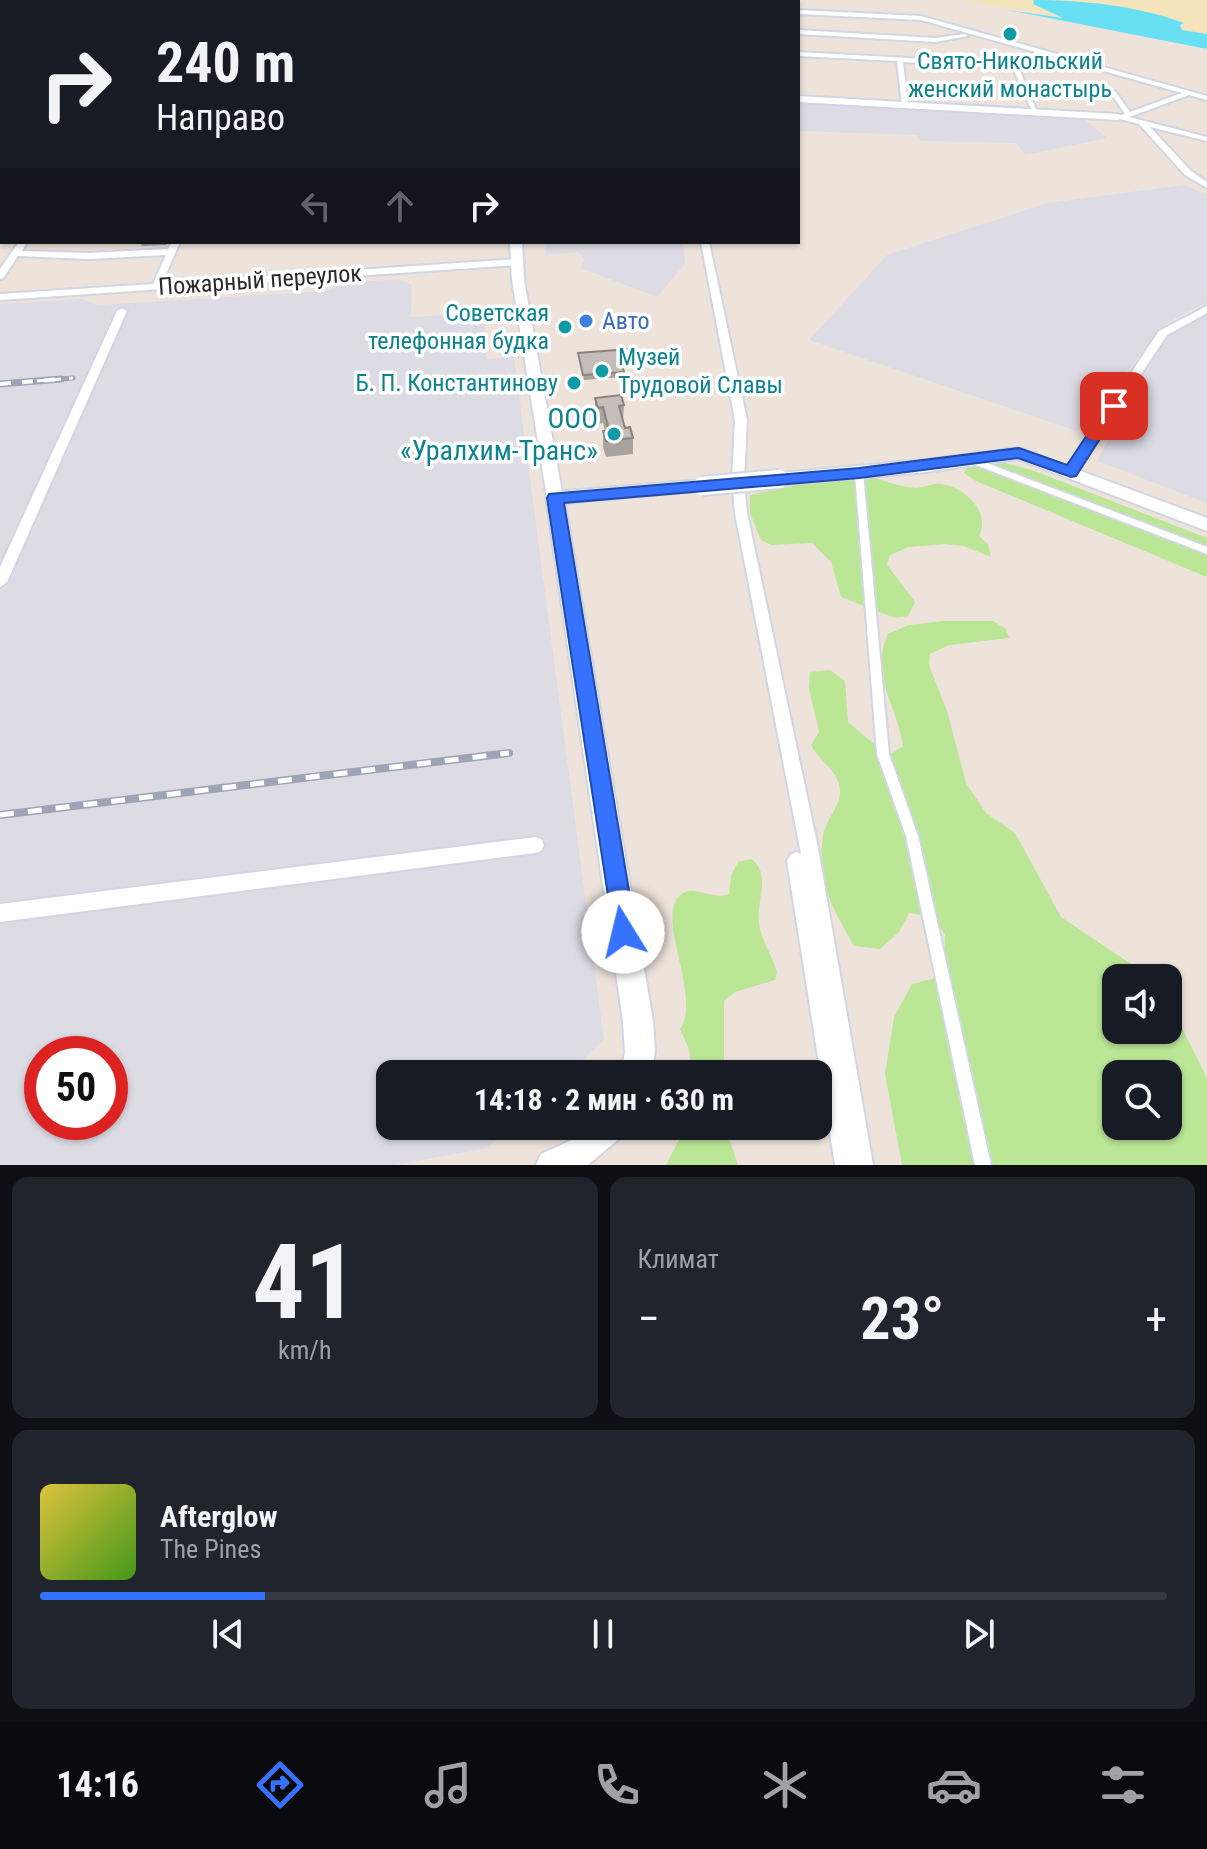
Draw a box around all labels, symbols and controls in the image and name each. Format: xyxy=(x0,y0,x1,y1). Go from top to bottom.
marker: Свято-Никольский женский монастырь xyxy=(1001,25,1019,43)
text: 240 m xyxy=(156,30,295,96)
icon: right xyxy=(24,32,128,136)
place label: Свято-Никольский женский монастырь xyxy=(908,47,1112,103)
text: Направо xyxy=(156,97,285,139)
icon: left xyxy=(294,184,338,228)
icon: ahead xyxy=(378,184,422,228)
icon: right xyxy=(462,184,506,228)
street label: Пожарный переулок xyxy=(157,259,363,301)
place label: Советская телефонная будка xyxy=(368,299,549,355)
place label: Авто xyxy=(602,307,650,335)
marker: Авто xyxy=(577,312,595,330)
marker: Советская телефонная будка xyxy=(556,318,574,336)
place label: Музей Трудовой Славы xyxy=(618,343,783,399)
marker: Музей Трудовой Славы xyxy=(593,362,611,380)
place label: Б. П. Константинову xyxy=(355,369,558,397)
pin xyxy=(1080,372,1148,440)
marker: Б. П. Константинову xyxy=(565,374,583,392)
icon: arrive xyxy=(1092,384,1136,428)
place label: ООО «Уралхим-Транс» xyxy=(400,402,598,467)
marker: ООО «Уралхим-Транс» xyxy=(605,425,623,443)
position arrow xyxy=(581,890,665,974)
map controls xyxy=(1102,964,1182,1140)
button: sound xyxy=(1102,964,1182,1044)
speed limit sign: 50 xyxy=(24,1036,128,1140)
button: search xyxy=(1102,1060,1182,1140)
text: 14:18 · 2 мин · 630 m xyxy=(474,1082,734,1117)
text: 41 xyxy=(252,1222,357,1343)
text: Климат xyxy=(638,1244,719,1274)
text: 23° xyxy=(860,1283,944,1354)
text: − xyxy=(638,1293,660,1345)
text: + xyxy=(1145,1293,1167,1345)
text: km/h xyxy=(278,1335,332,1365)
text: Afterglow xyxy=(160,1499,278,1534)
text: The Pines xyxy=(160,1534,261,1564)
icon: previous xyxy=(206,1612,250,1656)
icon: pause xyxy=(581,1612,625,1656)
icon: next xyxy=(957,1612,1001,1656)
icon: directions xyxy=(252,1757,308,1813)
icon: music xyxy=(420,1757,476,1813)
icon: phone xyxy=(589,1757,645,1813)
icon: climate xyxy=(757,1757,813,1813)
icon: car xyxy=(926,1757,982,1813)
icon: filters xyxy=(1095,1757,1151,1813)
text: 14:16 xyxy=(56,1764,139,1806)

